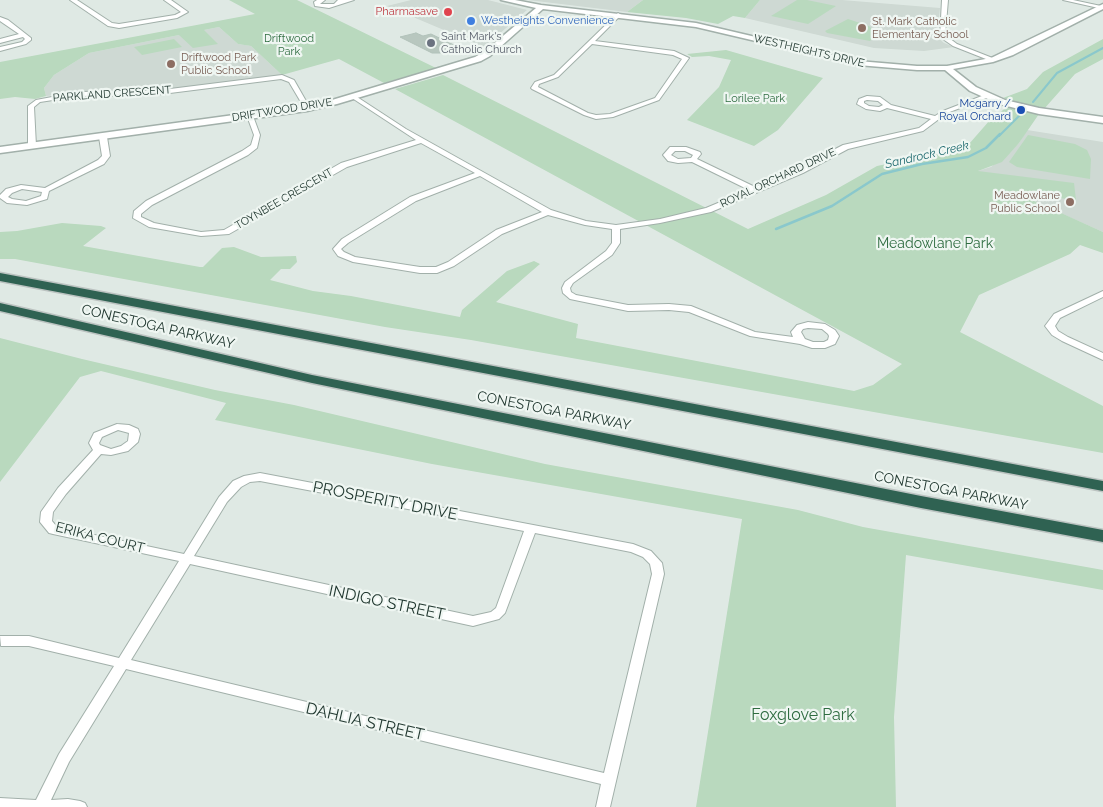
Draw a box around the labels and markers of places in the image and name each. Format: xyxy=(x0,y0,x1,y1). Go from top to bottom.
place label: Pharmasave xyxy=(376,5,438,19)
marker: Pharmasave xyxy=(442,6,454,18)
place label: Westheights Convenience xyxy=(481,14,614,28)
marker: Westheights Convenience xyxy=(465,15,477,27)
place label: St. Mark Catholic Elementary School xyxy=(872,15,969,41)
marker: St. Mark Catholic Elementary School xyxy=(856,22,868,34)
place label: Saint Mark's Catholic Church xyxy=(441,30,522,56)
marker: Saint Mark's Catholic Church xyxy=(425,37,437,49)
place label: Driftwood Park Public School xyxy=(181,51,256,77)
marker: Driftwood Park Public School xyxy=(165,58,177,70)
place label: Mcgarry / Royal Orchard xyxy=(939,97,1011,123)
marker: Mcgarry / Royal Orchard xyxy=(1015,104,1027,116)
place label: Meadowlane Public School xyxy=(990,189,1060,215)
marker: Meadowlane Public School xyxy=(1064,196,1076,208)

